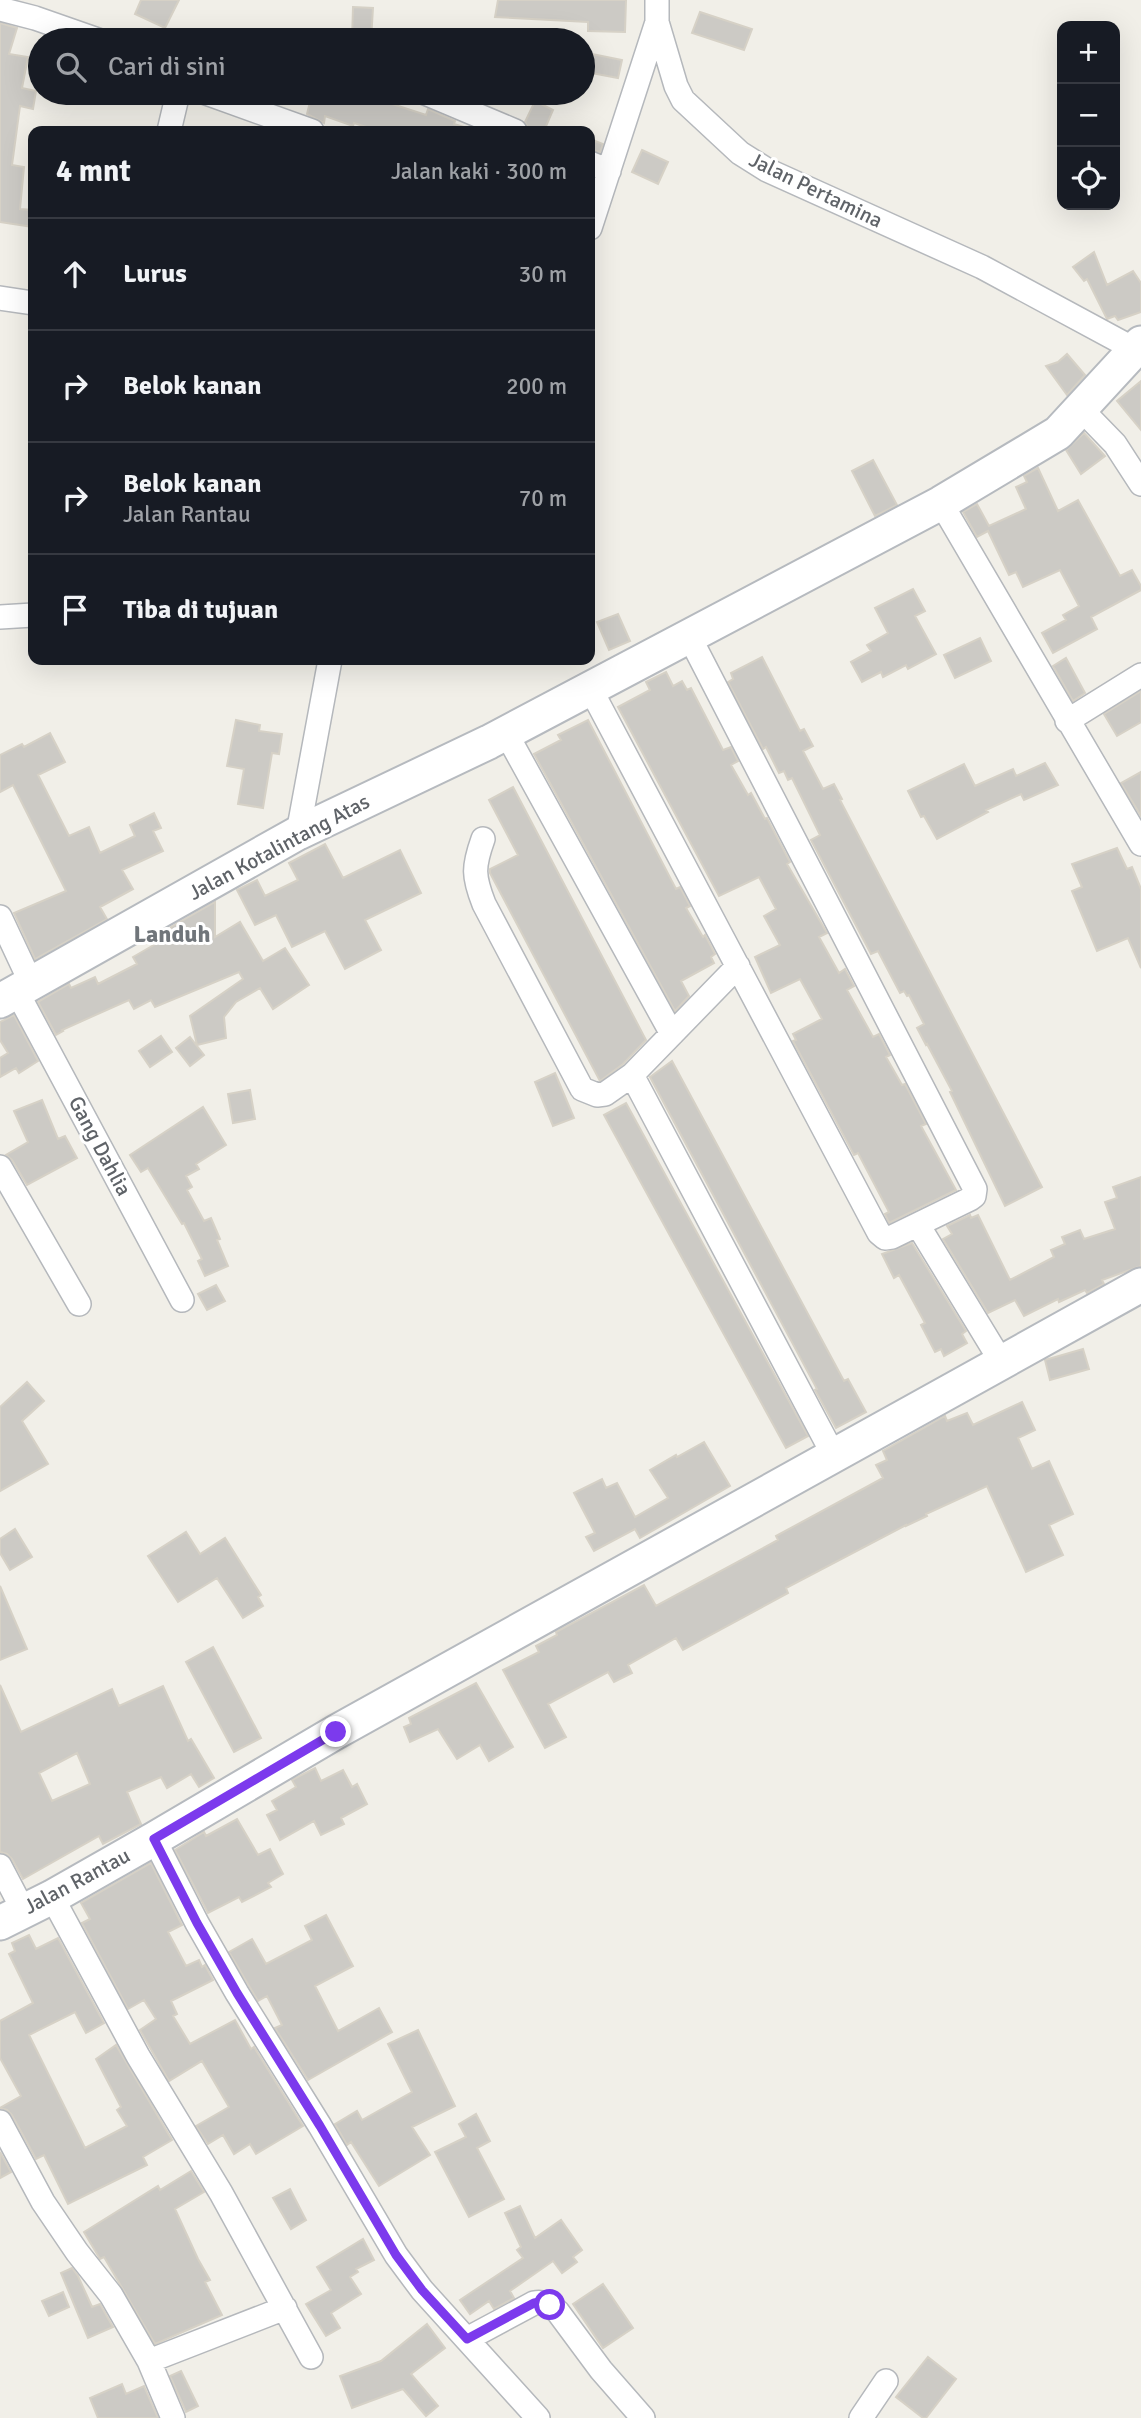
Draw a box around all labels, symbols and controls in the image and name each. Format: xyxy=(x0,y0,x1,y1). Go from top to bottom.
map controls xyxy=(1057,21,1120,210)
button: + xyxy=(1057,21,1120,84)
search box xyxy=(28,28,595,105)
icon: search xyxy=(52,48,90,86)
text: Cari di sini xyxy=(108,51,226,83)
button: − xyxy=(1057,84,1120,147)
street label: Jalan Pertamina xyxy=(745,147,887,233)
button: locate xyxy=(1057,147,1120,210)
text: 4 mnt xyxy=(56,153,131,190)
text: Jalan kaki · 300 m xyxy=(391,157,567,186)
icon: ahead xyxy=(56,255,94,293)
text: Lurus xyxy=(123,258,187,290)
text: 30 m xyxy=(519,260,567,289)
icon: right xyxy=(56,367,94,405)
text: Belok kanan xyxy=(123,370,261,402)
text: 200 m xyxy=(506,372,567,401)
text: Belok kanan xyxy=(123,468,261,500)
icon: right xyxy=(56,479,94,517)
text: 70 m xyxy=(519,484,567,513)
text: Jalan Rantau xyxy=(123,500,251,529)
icon: arrive xyxy=(56,591,94,629)
text: Tiba di tujuan xyxy=(123,594,278,626)
street label: Jalan Kotalintang Atas xyxy=(184,788,374,906)
district label: Landuh xyxy=(133,919,211,949)
street label: Gang Dahlia xyxy=(63,1092,137,1200)
route end xyxy=(320,1716,351,1747)
street label: Jalan Rantau xyxy=(19,1842,135,1920)
route start xyxy=(534,2289,565,2320)

